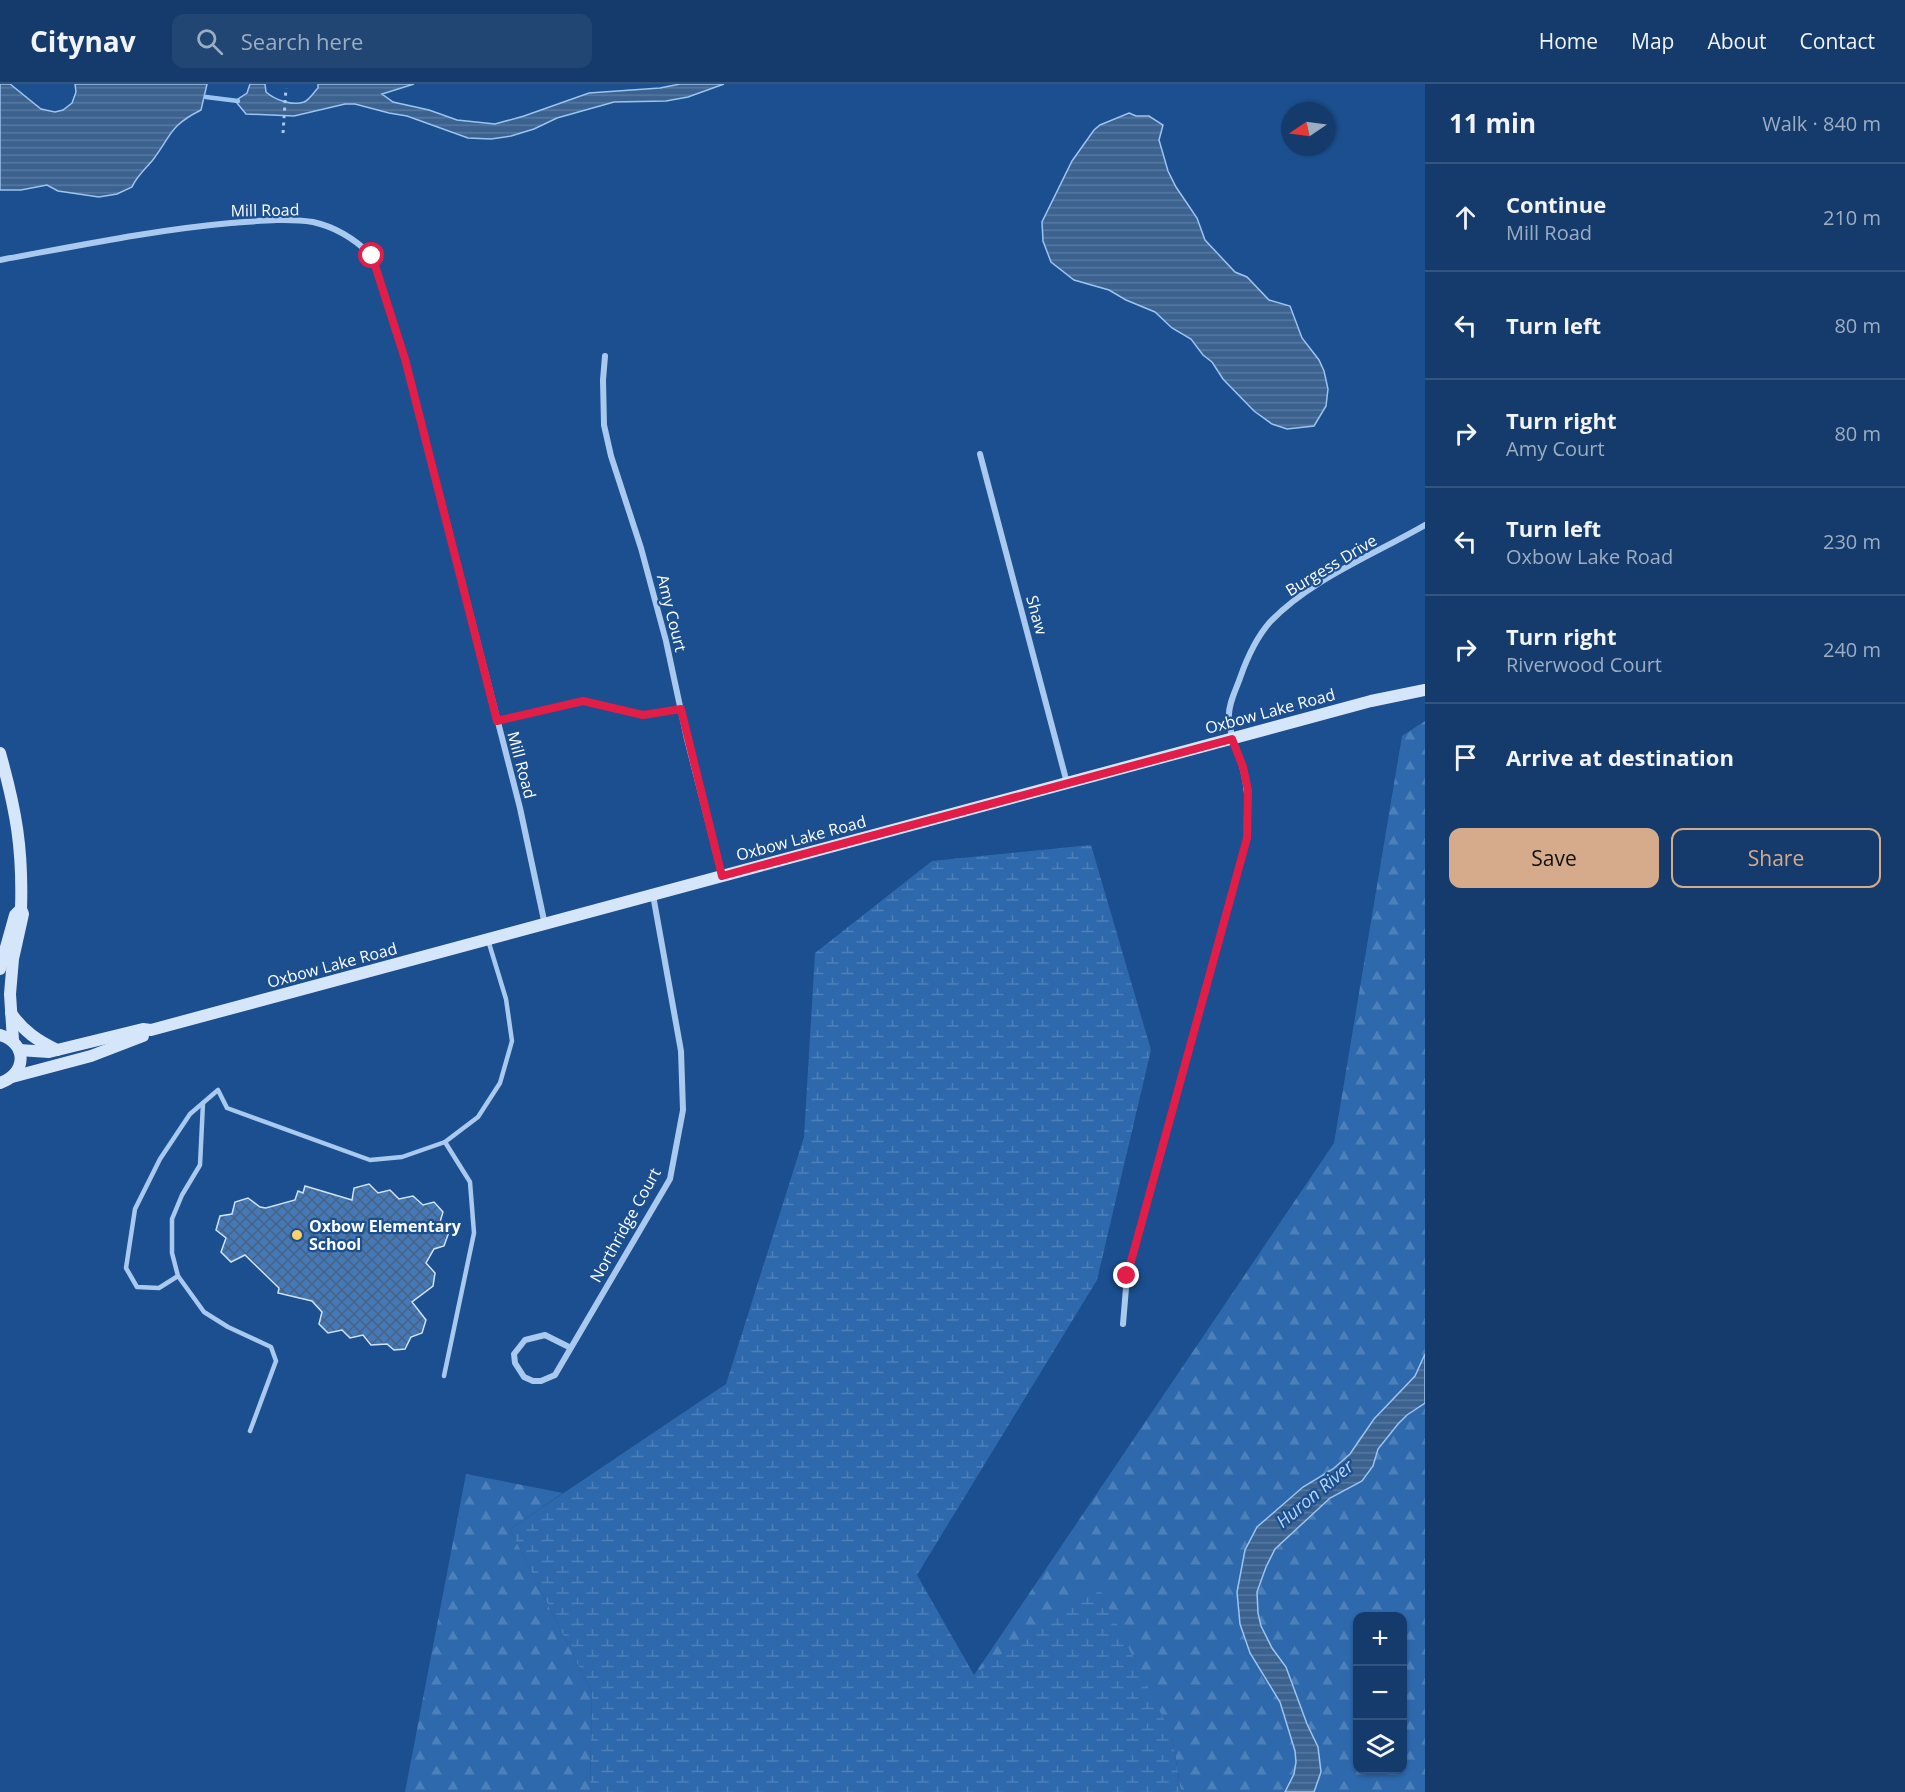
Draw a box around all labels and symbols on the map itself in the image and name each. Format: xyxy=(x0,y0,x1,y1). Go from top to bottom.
north arrow xyxy=(1281,102,1335,156)
street label: Mill Road xyxy=(230,198,300,222)
route start xyxy=(358,242,384,268)
street label: Burgess Drive xyxy=(1281,529,1381,601)
street label: Amy Court xyxy=(652,572,692,654)
street label: Shaw xyxy=(1021,593,1053,638)
street label: Oxbow Lake Road xyxy=(1203,683,1337,739)
street label: Mill Road xyxy=(502,729,542,801)
street label: Oxbow Lake Road xyxy=(734,810,868,866)
street label: Oxbow Lake Road xyxy=(265,937,399,993)
street label: Northridge Court xyxy=(584,1164,666,1286)
place label: Oxbow Elementary School xyxy=(309,1215,462,1255)
marker: Oxbow Elementary School xyxy=(290,1228,304,1242)
route end xyxy=(1113,1262,1139,1288)
water label: Huron River xyxy=(1271,1453,1359,1533)

